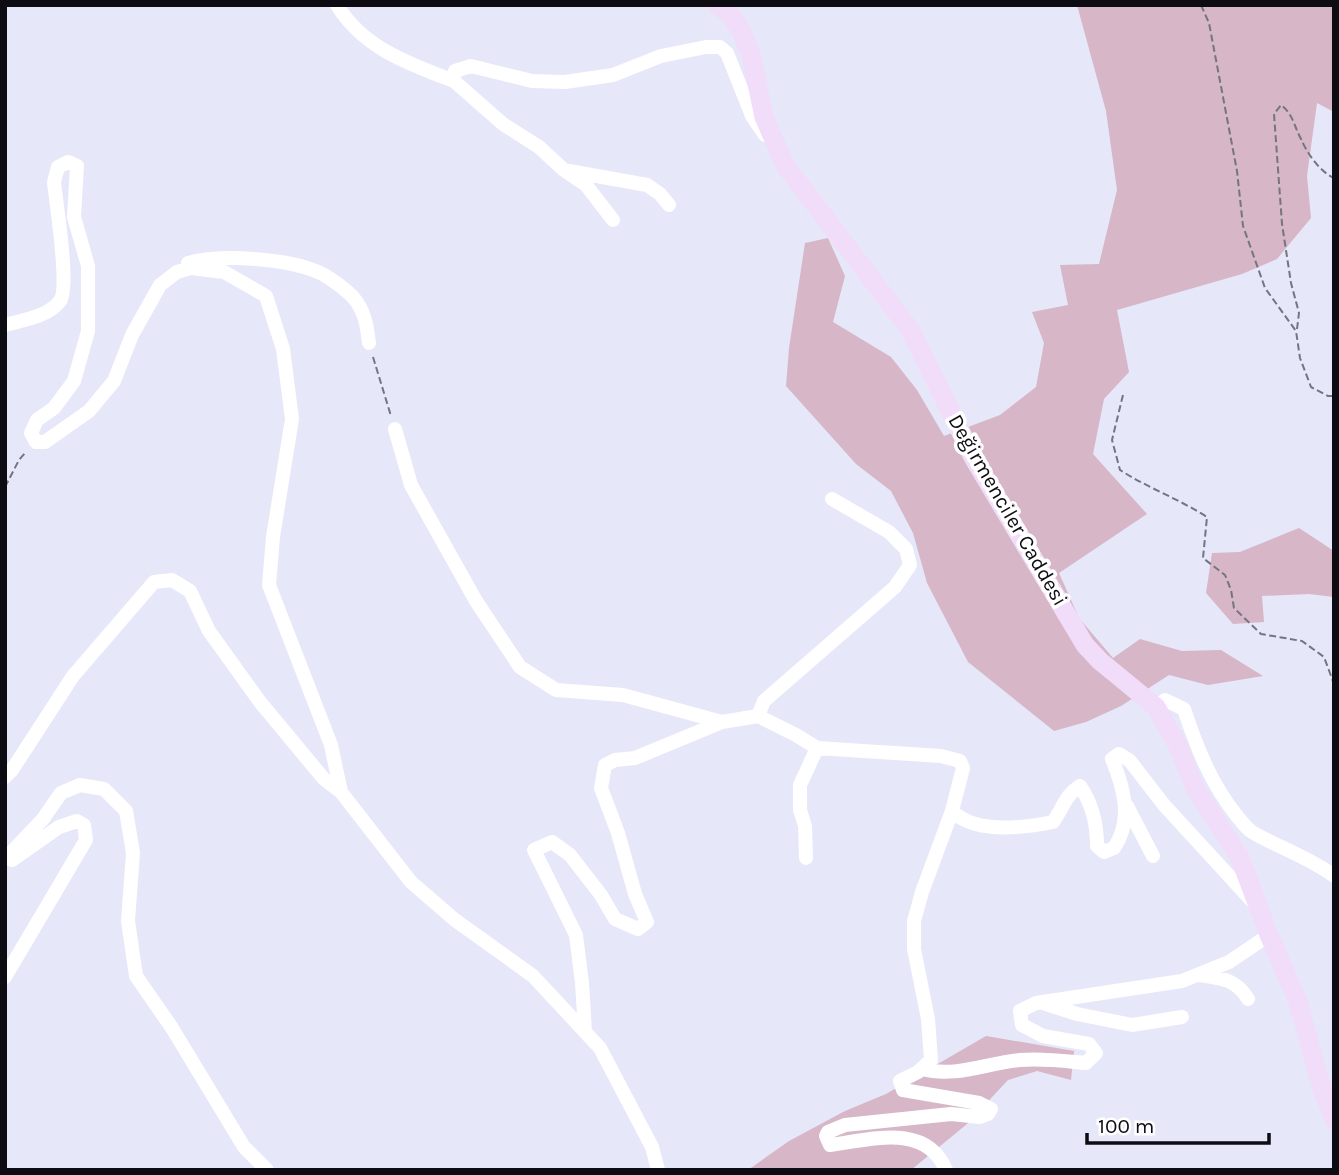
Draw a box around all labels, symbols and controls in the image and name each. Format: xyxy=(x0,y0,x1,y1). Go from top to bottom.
street label: Değirmenciler Caddesi xyxy=(943,410,1073,610)
scale bar xyxy=(1087,1102,1269,1146)
text: 100 m xyxy=(1098,1114,1155,1138)

